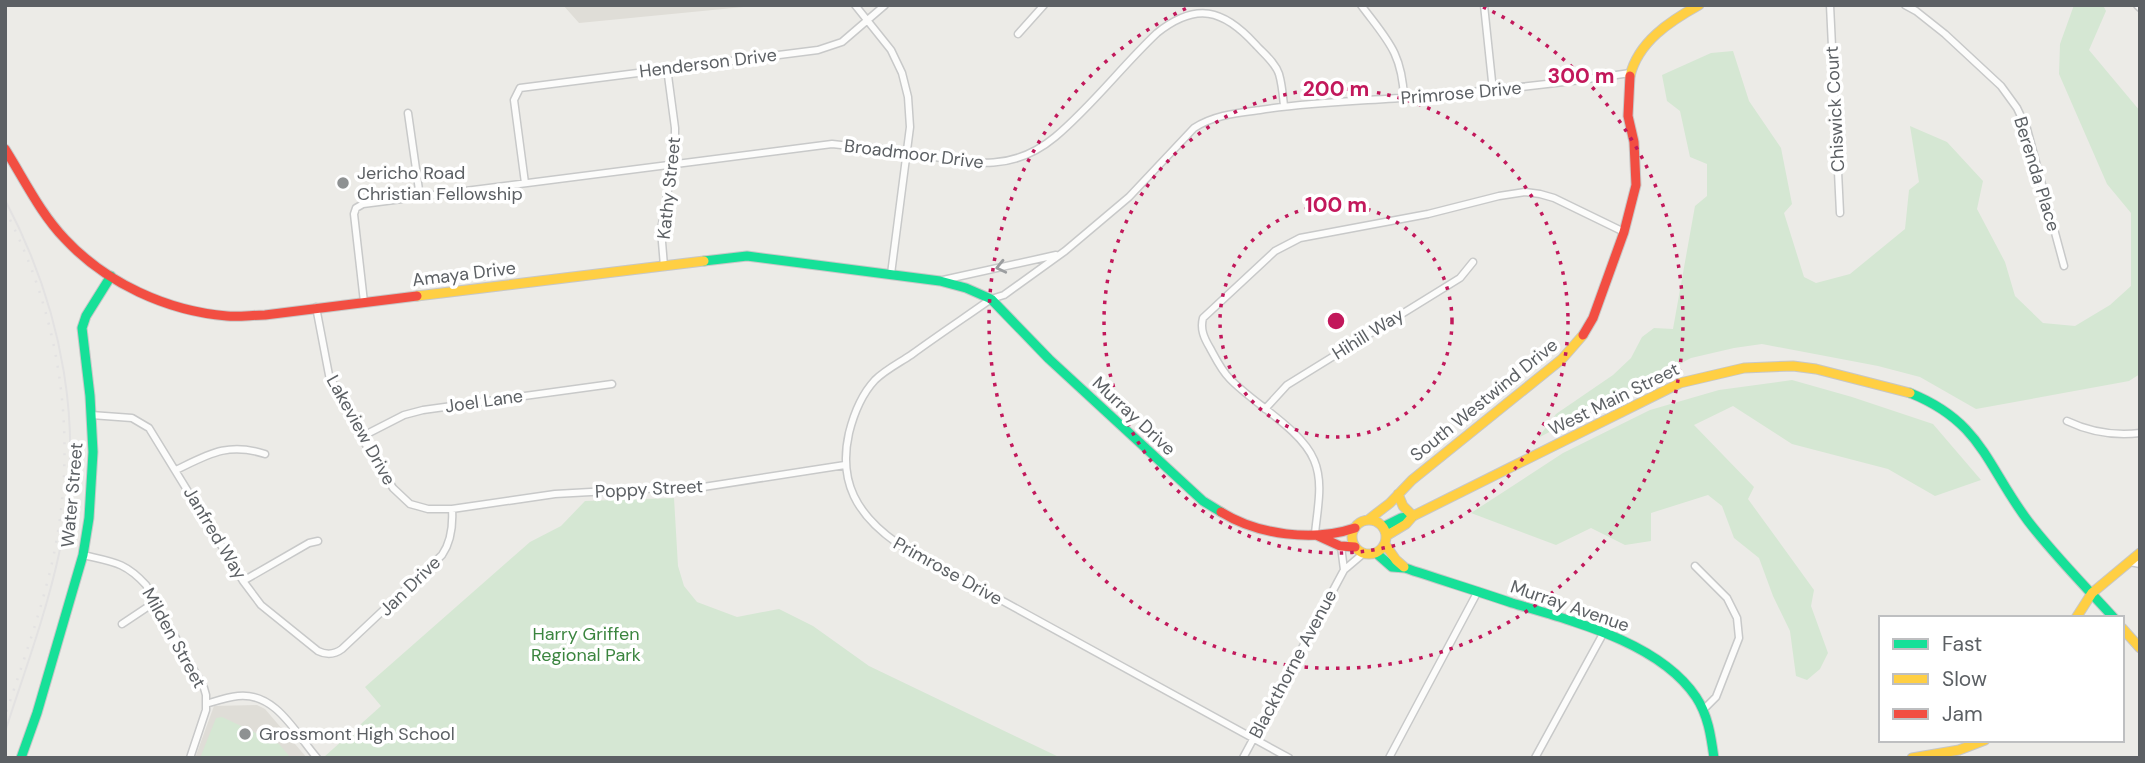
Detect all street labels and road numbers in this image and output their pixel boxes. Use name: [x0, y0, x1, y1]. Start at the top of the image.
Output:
street label: Henderson Drive: [638, 43, 778, 83]
street label: Chiswick Court: [1820, 45, 1850, 173]
street label: Primrose Drive: [1400, 76, 1522, 110]
street label: Berenda Place: [2008, 114, 2066, 234]
street label: Broadmoor Drive: [843, 134, 985, 174]
street label: Kathy Street: [652, 136, 686, 240]
street label: Amaya Drive: [411, 256, 517, 292]
street label: Hihill Way: [1328, 303, 1408, 365]
street label: South Westwind Drive: [1405, 333, 1563, 467]
street label: West Main Street: [1545, 357, 1683, 441]
street label: Lakeview Drive: [321, 371, 401, 489]
street label: Murray Drive: [1087, 371, 1181, 461]
street label: Joel Lane: [443, 384, 525, 418]
street label: Water Street: [55, 441, 89, 549]
street label: Poppy Street: [594, 474, 704, 504]
street label: Janfred Way: [178, 482, 252, 584]
street label: Primrose Drive: [889, 531, 1007, 611]
street label: Jan Drive: [374, 551, 446, 621]
street label: Murray Avenue: [1507, 574, 1633, 638]
street label: Milden Street: [137, 584, 211, 692]
street label: Blackthorne Avenue: [1244, 585, 1342, 743]

